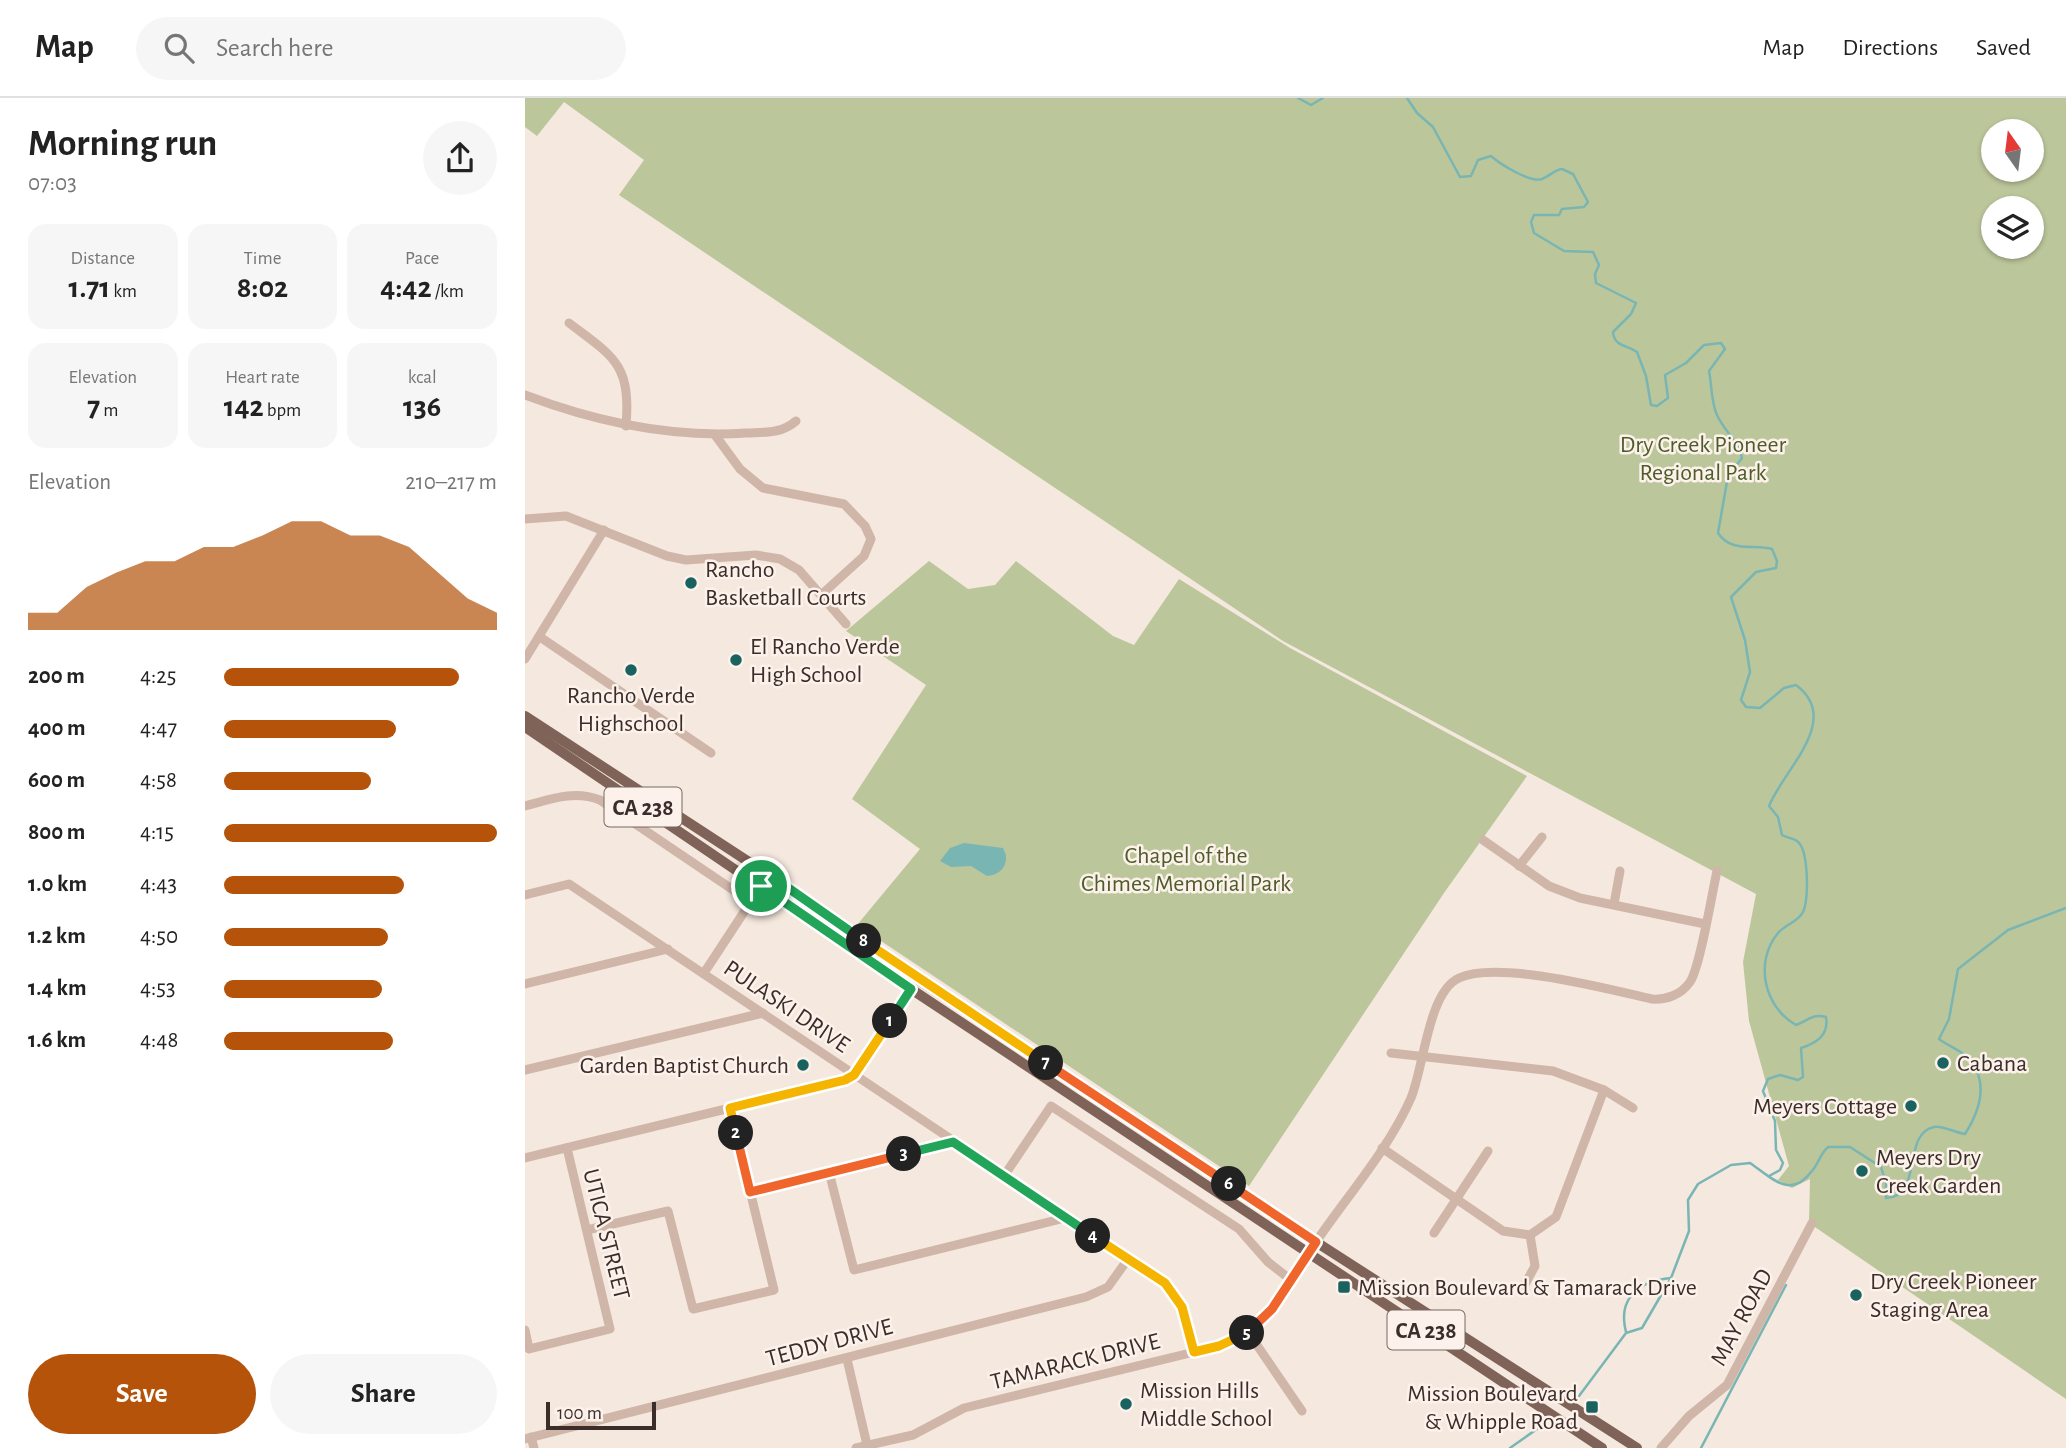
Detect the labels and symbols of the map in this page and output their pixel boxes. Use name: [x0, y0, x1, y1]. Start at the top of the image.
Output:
north arrow: [1981, 119, 2044, 182]
park label: Dry Creek Pioneer Regional Park: [1620, 433, 1787, 485]
place label: Rancho Basketball Courts: [705, 558, 866, 610]
marker: Rancho Basketball Courts: [683, 575, 699, 591]
place label: El Rancho Verde High School: [750, 635, 900, 687]
marker: El Rancho Verde High School: [728, 652, 744, 668]
marker: Rancho Verde Highschool: [623, 662, 639, 678]
place label: Rancho Verde Highschool: [567, 684, 695, 736]
road number: CA 238: [605, 788, 681, 827]
park label: Chapel of the Chimes Memorial Park: [1081, 844, 1291, 896]
pin: [731, 856, 791, 916]
pin: 8: [847, 924, 881, 958]
street label: PULASKI DRIVE: [719, 956, 854, 1058]
pin: 1: [873, 1004, 907, 1038]
pin: 7: [1029, 1046, 1063, 1080]
place label: Cabana: [1957, 1052, 2027, 1076]
place label: Garden Baptist Church: [580, 1054, 789, 1078]
marker: Cabana: [1935, 1055, 1951, 1071]
marker: Garden Baptist Church: [795, 1057, 811, 1073]
place label: Meyers Cottage: [1753, 1095, 1897, 1119]
marker: Meyers Cottage: [1903, 1098, 1919, 1114]
pin: 2: [719, 1116, 753, 1150]
pin: 3: [887, 1136, 921, 1172]
place label: Meyers Dry Creek Garden: [1876, 1146, 2001, 1198]
marker: Meyers Dry Creek Garden: [1854, 1163, 1870, 1179]
street label: UTICA STREET: [578, 1166, 634, 1302]
pin: 6: [1211, 1166, 1247, 1202]
pin: 4: [1075, 1218, 1111, 1254]
street label: MAY ROAD: [1706, 1265, 1777, 1370]
place label: Dry Creek Pioneer Staging Area: [1870, 1270, 2037, 1322]
place label: Mission Boulevard & Tamarack Drive: [1358, 1276, 1697, 1300]
marker: Mission Boulevard & Tamarack Drive: [1336, 1279, 1352, 1295]
marker: Dry Creek Pioneer Staging Area: [1848, 1287, 1864, 1303]
road number: CA 238: [1387, 1310, 1465, 1350]
street label: TEDDY DRIVE: [763, 1314, 896, 1371]
pin: 5: [1229, 1316, 1265, 1350]
street label: TAMARACK DRIVE: [988, 1329, 1163, 1395]
place label: Mission Hills Middle School: [1140, 1379, 1273, 1431]
place label: Mission Boulevard & Whipple Road: [1407, 1382, 1578, 1434]
marker: Mission Hills Middle School: [1118, 1396, 1134, 1412]
scale bar: [546, 1399, 656, 1431]
marker: Mission Boulevard & Whipple Road: [1584, 1399, 1600, 1415]

